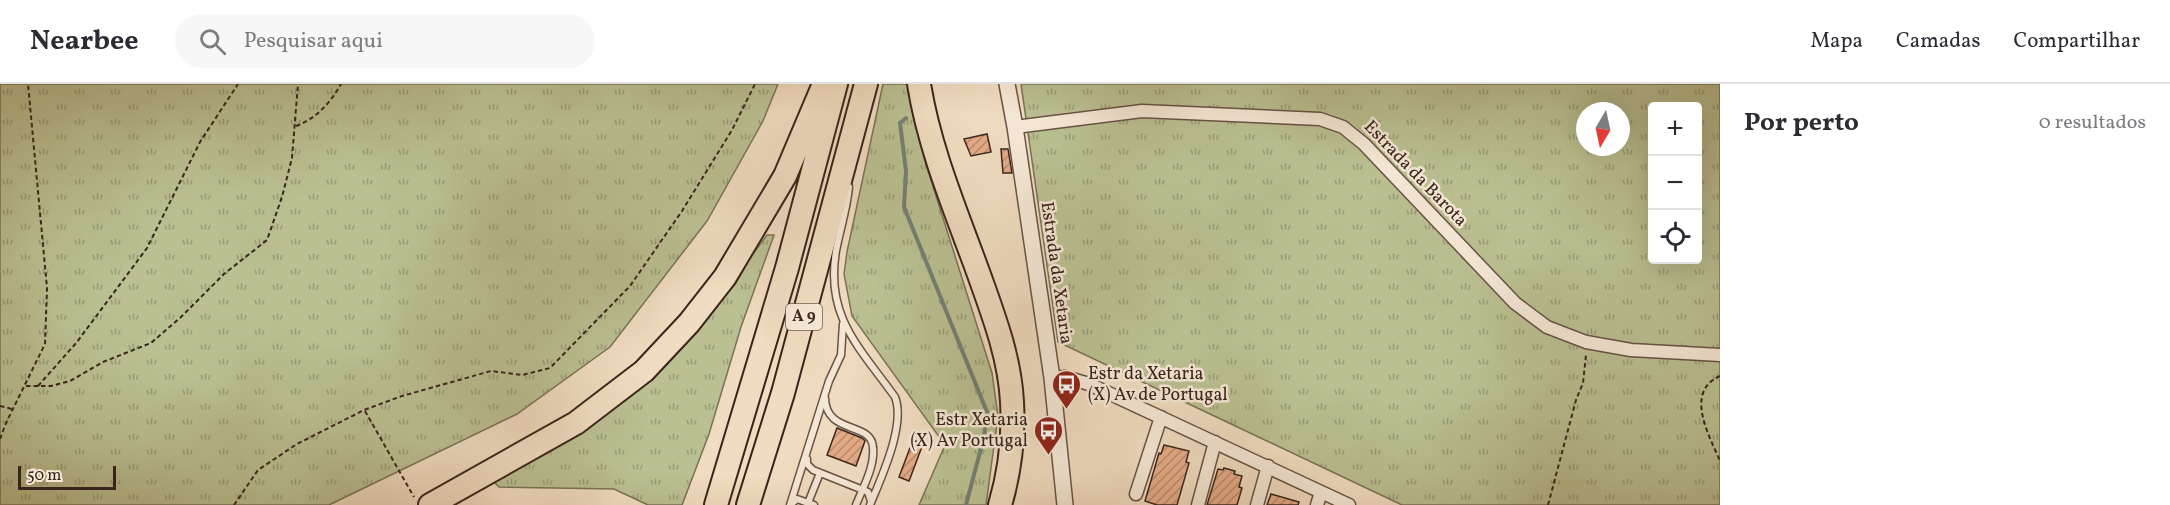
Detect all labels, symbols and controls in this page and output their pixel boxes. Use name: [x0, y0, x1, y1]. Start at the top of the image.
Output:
search box: [175, 14, 595, 68]
text: Nearbee: [30, 22, 139, 61]
icon: search: [196, 25, 229, 58]
text: Pesquisar aqui: [244, 26, 383, 57]
text: Mapa: [1810, 27, 1863, 56]
text: Camadas: [1896, 27, 1980, 56]
text: Compartilhar: [2013, 27, 2140, 56]
north arrow: [1576, 102, 1630, 156]
map controls: [1648, 102, 1702, 264]
button: +: [1648, 102, 1702, 156]
text: Por perto: [1744, 105, 1859, 141]
text: 0 resultados: [2039, 109, 2146, 137]
street label: Estrada da Barota: [1358, 115, 1472, 233]
button: −: [1648, 156, 1702, 210]
street label: Estrada da Xetaria: [1034, 200, 1078, 346]
button: locate: [1648, 210, 1702, 264]
road number: A 9: [786, 304, 822, 330]
place label: Estr da Xetaria (X) Av de Portugal: [1088, 362, 1228, 408]
bus stop icon: Estr da Xetaria (X) Av de Portugal: [1051, 368, 1083, 410]
place label: Estr Xetaria (X) Av Portugal: [911, 408, 1028, 454]
bus stop icon: Estr Xetaria (X) Av Portugal: [1033, 414, 1065, 456]
scale bar: [18, 463, 116, 490]
text: 50 m: [27, 465, 61, 487]

